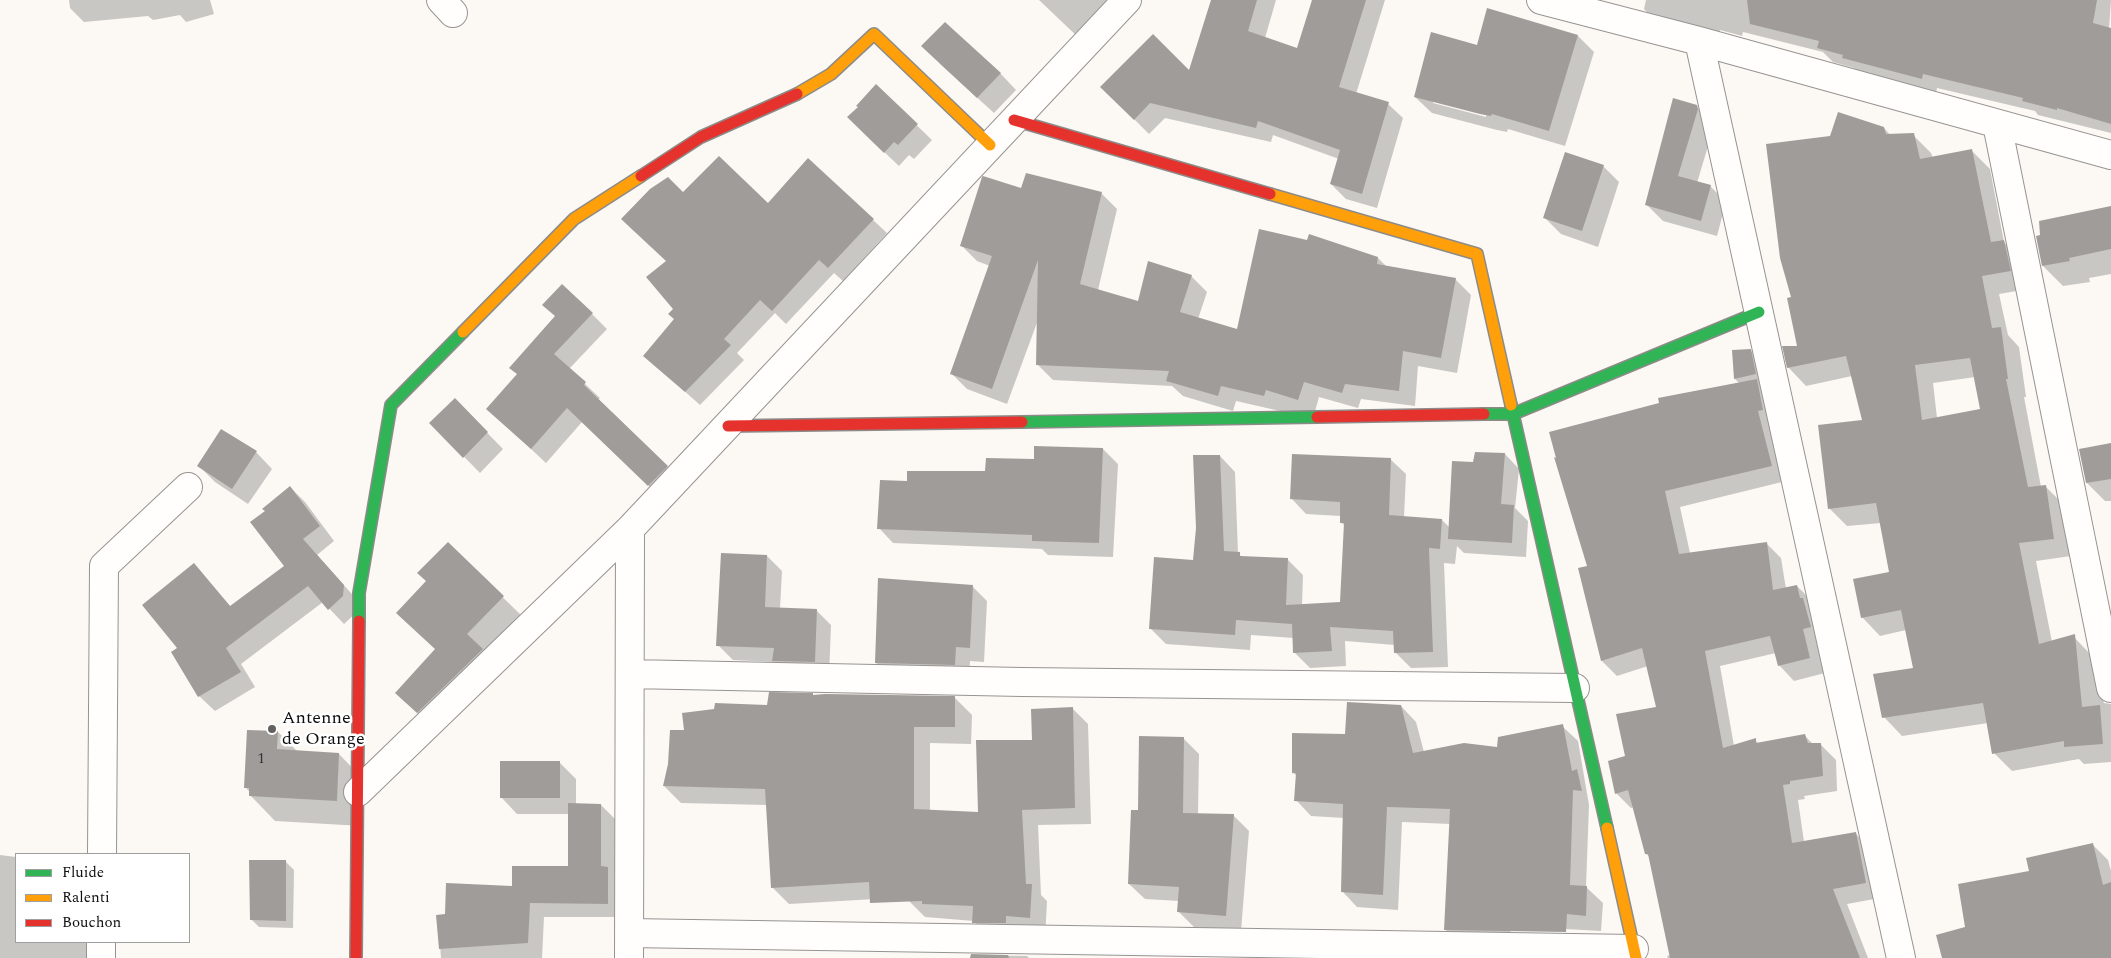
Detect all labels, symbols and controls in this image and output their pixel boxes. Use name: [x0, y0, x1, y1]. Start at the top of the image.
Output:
place label: Antenne de Orange: [282, 708, 365, 751]
marker: Antenne de Orange: [266, 723, 278, 735]
house number: 1: [257, 751, 265, 769]
legend: [15, 853, 190, 943]
text: Fluide: [62, 861, 104, 884]
text: Ralenti: [62, 886, 110, 909]
text: Bouchon: [62, 911, 121, 934]

